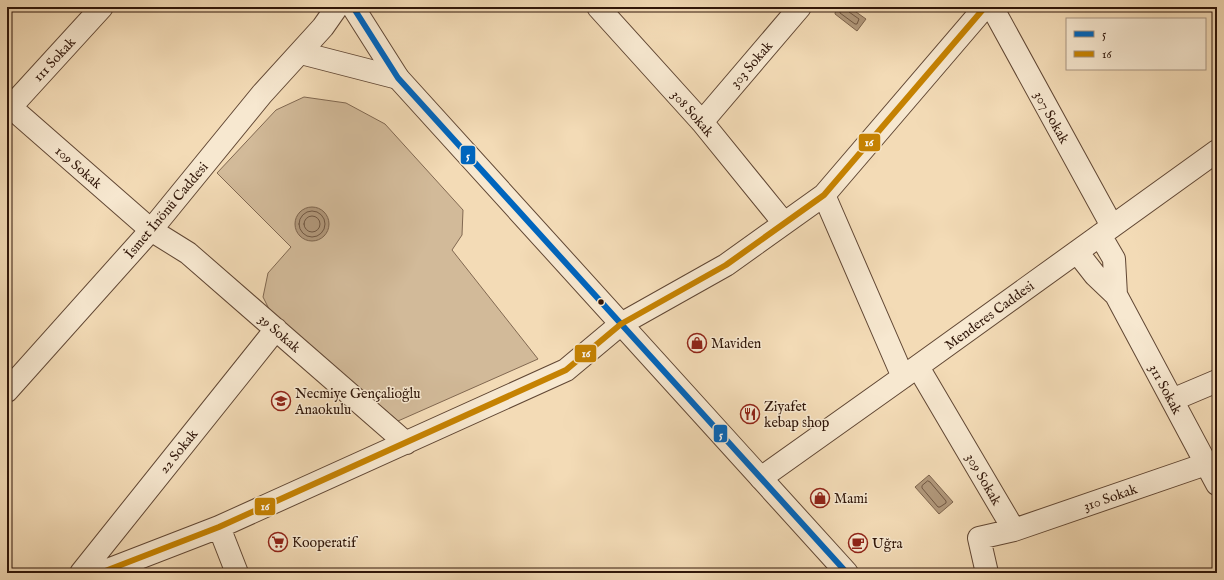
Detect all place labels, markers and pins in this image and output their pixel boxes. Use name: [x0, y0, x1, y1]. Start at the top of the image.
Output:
unlabelled marker: [596, 297, 606, 307]
shop icon: Maviden: [686, 332, 708, 354]
place label: Maviden: [711, 335, 762, 353]
place label: Necmiye Gençalioğlu Anaokulu: [294, 385, 421, 419]
school or university icon: Necmiye Gençalioğlu Anaokulu: [270, 390, 292, 412]
place label: Ziyafet kebap shop: [764, 398, 830, 432]
restaurant icon: Ziyafet kebap shop: [739, 403, 761, 425]
shop icon: Mami: [809, 487, 831, 509]
place label: Mami: [834, 490, 868, 508]
supermarket icon: Kooperatif: [267, 531, 289, 553]
cafe icon: Uğra: [847, 532, 869, 554]
place label: Kooperatif: [292, 534, 359, 552]
place label: Uğra: [872, 535, 904, 553]

